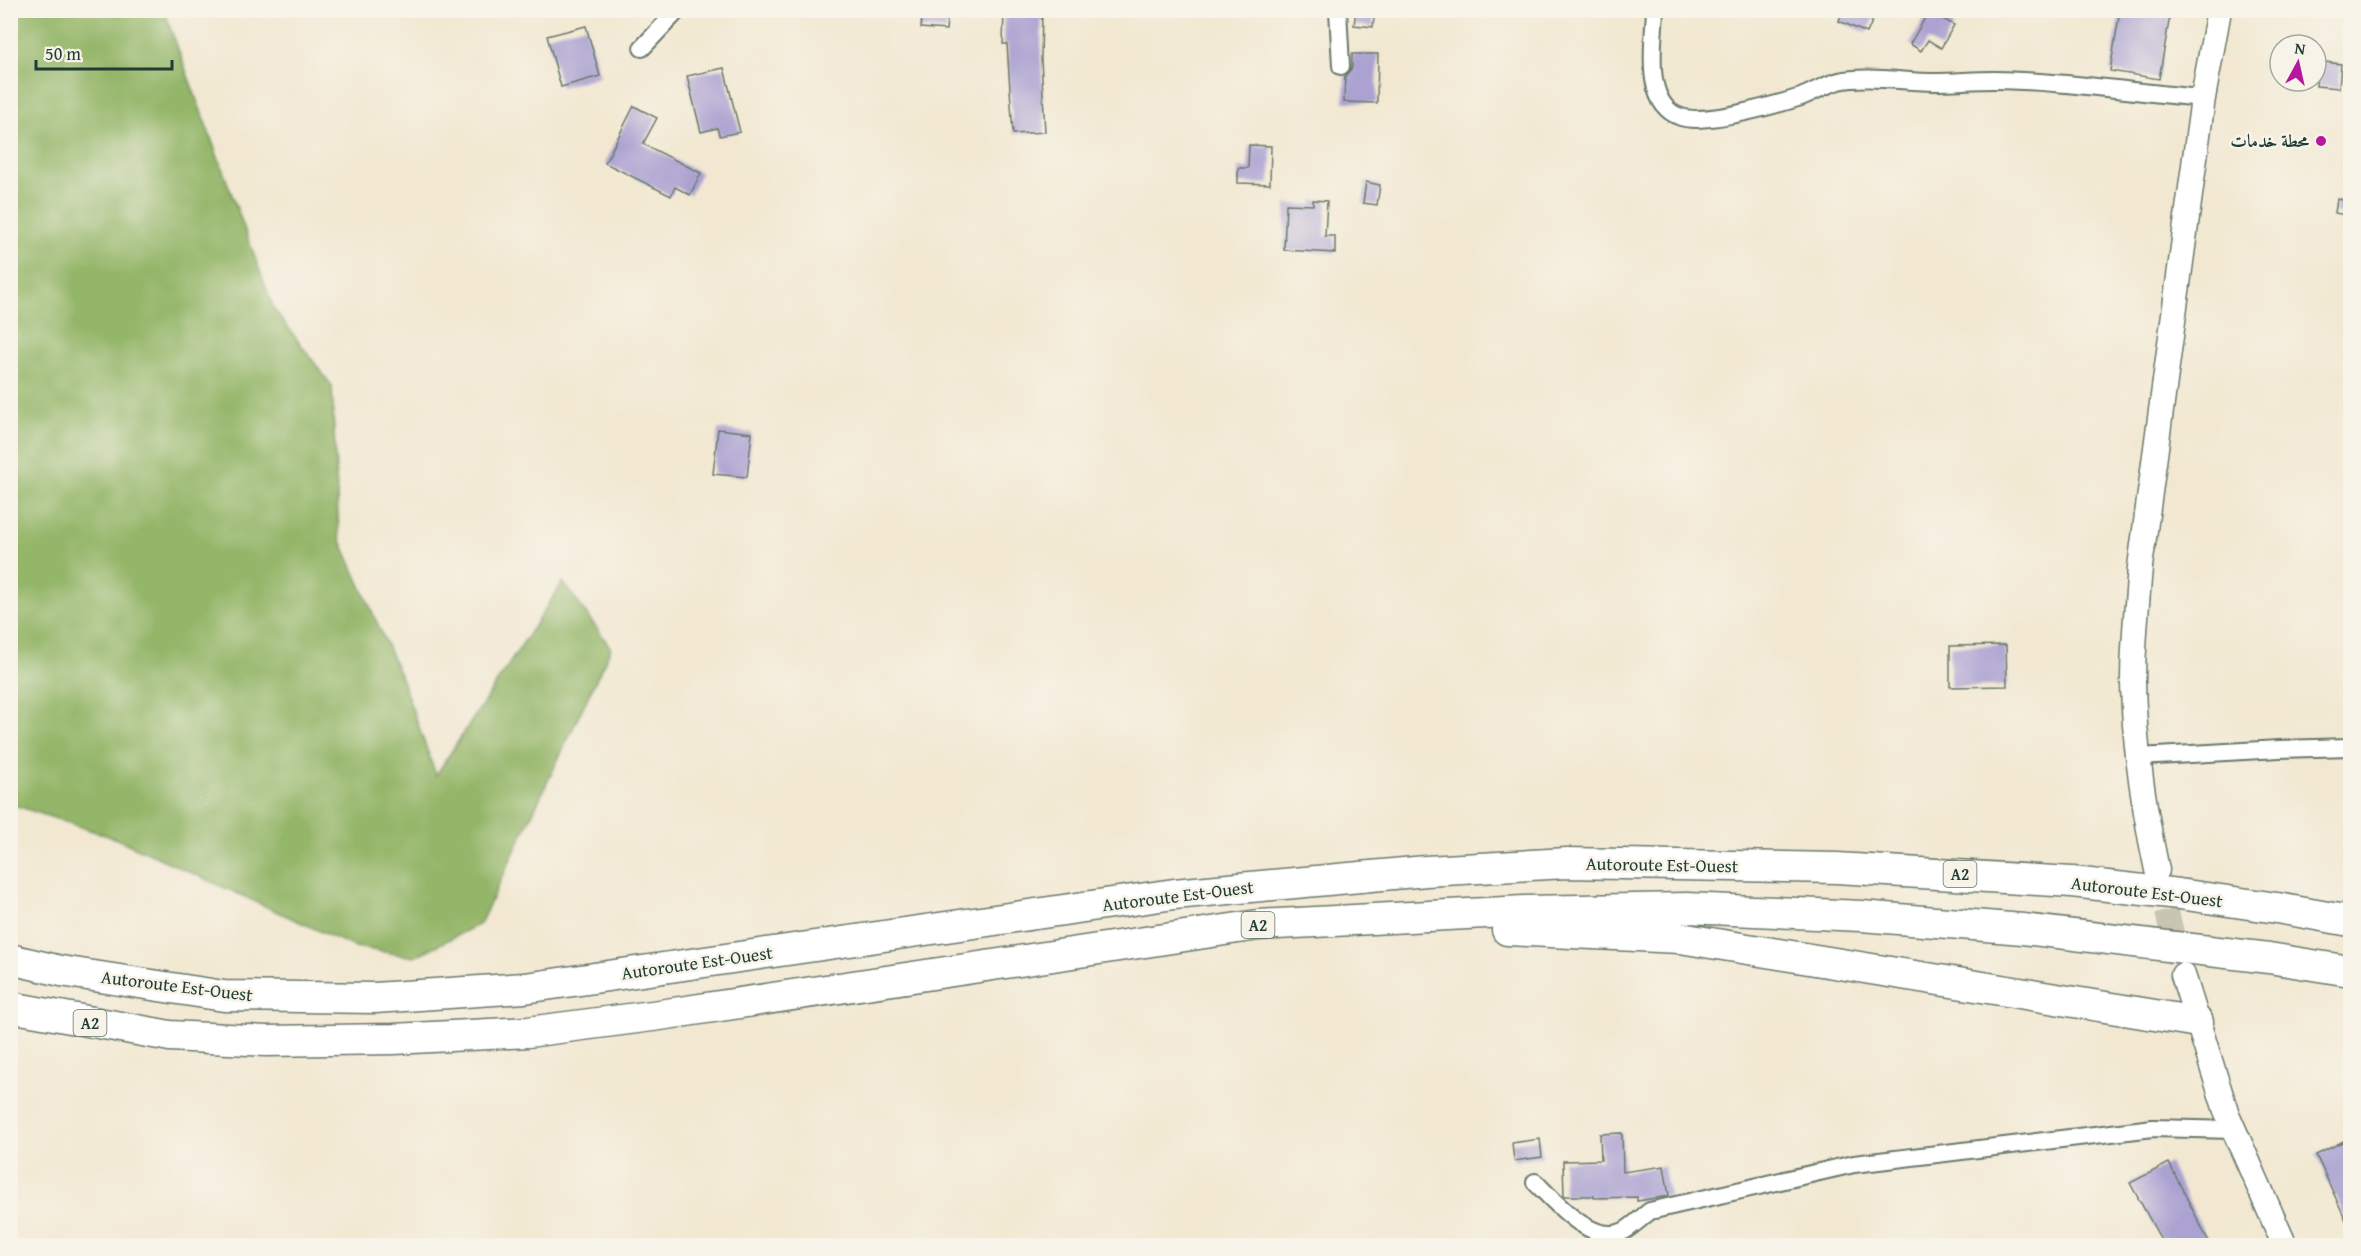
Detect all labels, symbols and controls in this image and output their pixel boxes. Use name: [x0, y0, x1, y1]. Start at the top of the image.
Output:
scale bar: [36, 33, 172, 71]
north arrow: [2268, 33, 2328, 93]
text: N: [2293, 36, 2307, 61]
text: 50 m: [45, 40, 81, 67]
place label: محطة خدمات: [2230, 127, 2310, 154]
marker: محطة خدمات: [2314, 134, 2328, 148]
street label: Autoroute Est-Ouest: [1586, 850, 1739, 879]
road number: A2: [1944, 861, 1976, 887]
street label: Autoroute Est-Ouest: [2070, 869, 2225, 914]
street label: Autoroute Est-Ouest: [1101, 873, 1256, 918]
road number: A2: [1242, 912, 1274, 938]
street label: Autoroute Est-Ouest: [620, 938, 775, 986]
street label: Autoroute Est-Ouest: [100, 963, 255, 1008]
road number: A2: [74, 1010, 106, 1036]

